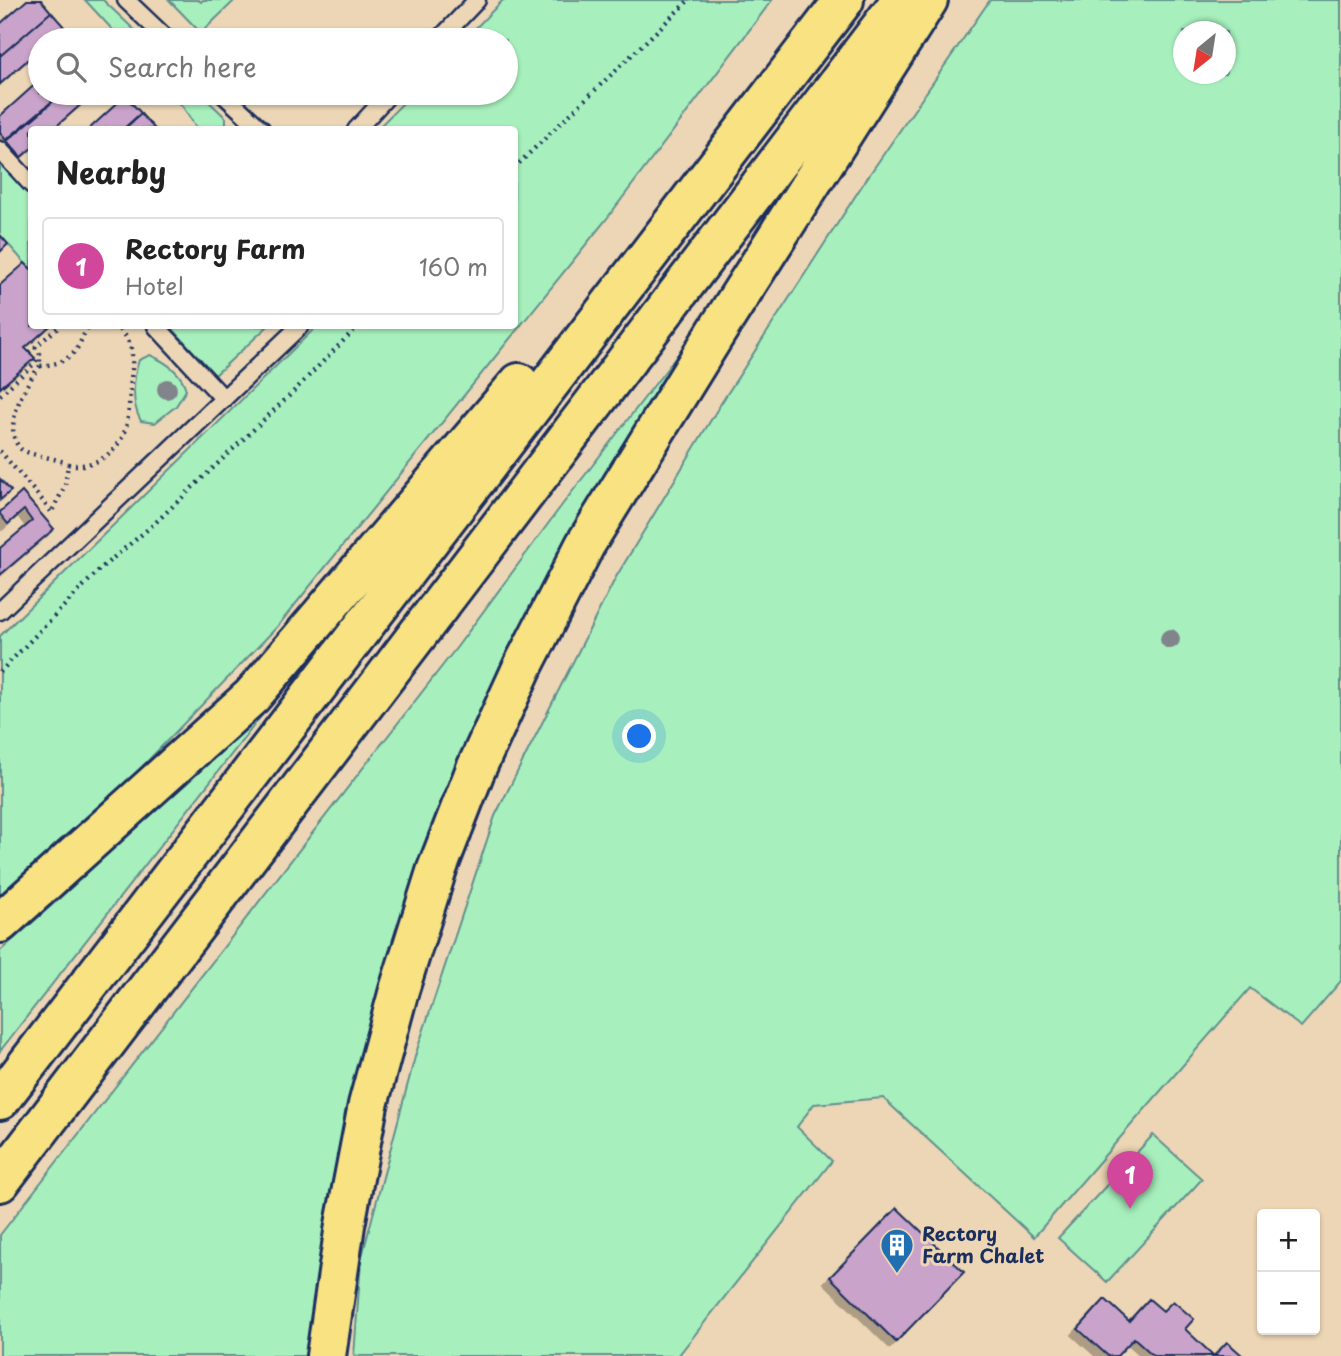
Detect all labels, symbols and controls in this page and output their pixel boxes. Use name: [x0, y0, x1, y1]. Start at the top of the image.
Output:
north arrow: [1173, 21, 1236, 84]
search box: [28, 28, 518, 105]
text: Search here: [108, 47, 257, 86]
icon: search: [52, 48, 90, 86]
text: Nearby: [56, 149, 166, 194]
text: Rectory Farm: [125, 229, 306, 268]
text: 1: [76, 249, 87, 284]
text: 160 m: [419, 249, 488, 284]
text: Hotel: [125, 268, 184, 303]
your location: [622, 719, 656, 753]
pin: 1: [1107, 1151, 1153, 1209]
map controls: [1257, 1209, 1320, 1335]
button: +: [1257, 1209, 1320, 1272]
place label: Rectory Farm Chalet: [922, 1219, 1044, 1269]
building icon: Rectory Farm Chalet: [878, 1226, 916, 1275]
button: −: [1257, 1272, 1320, 1335]

